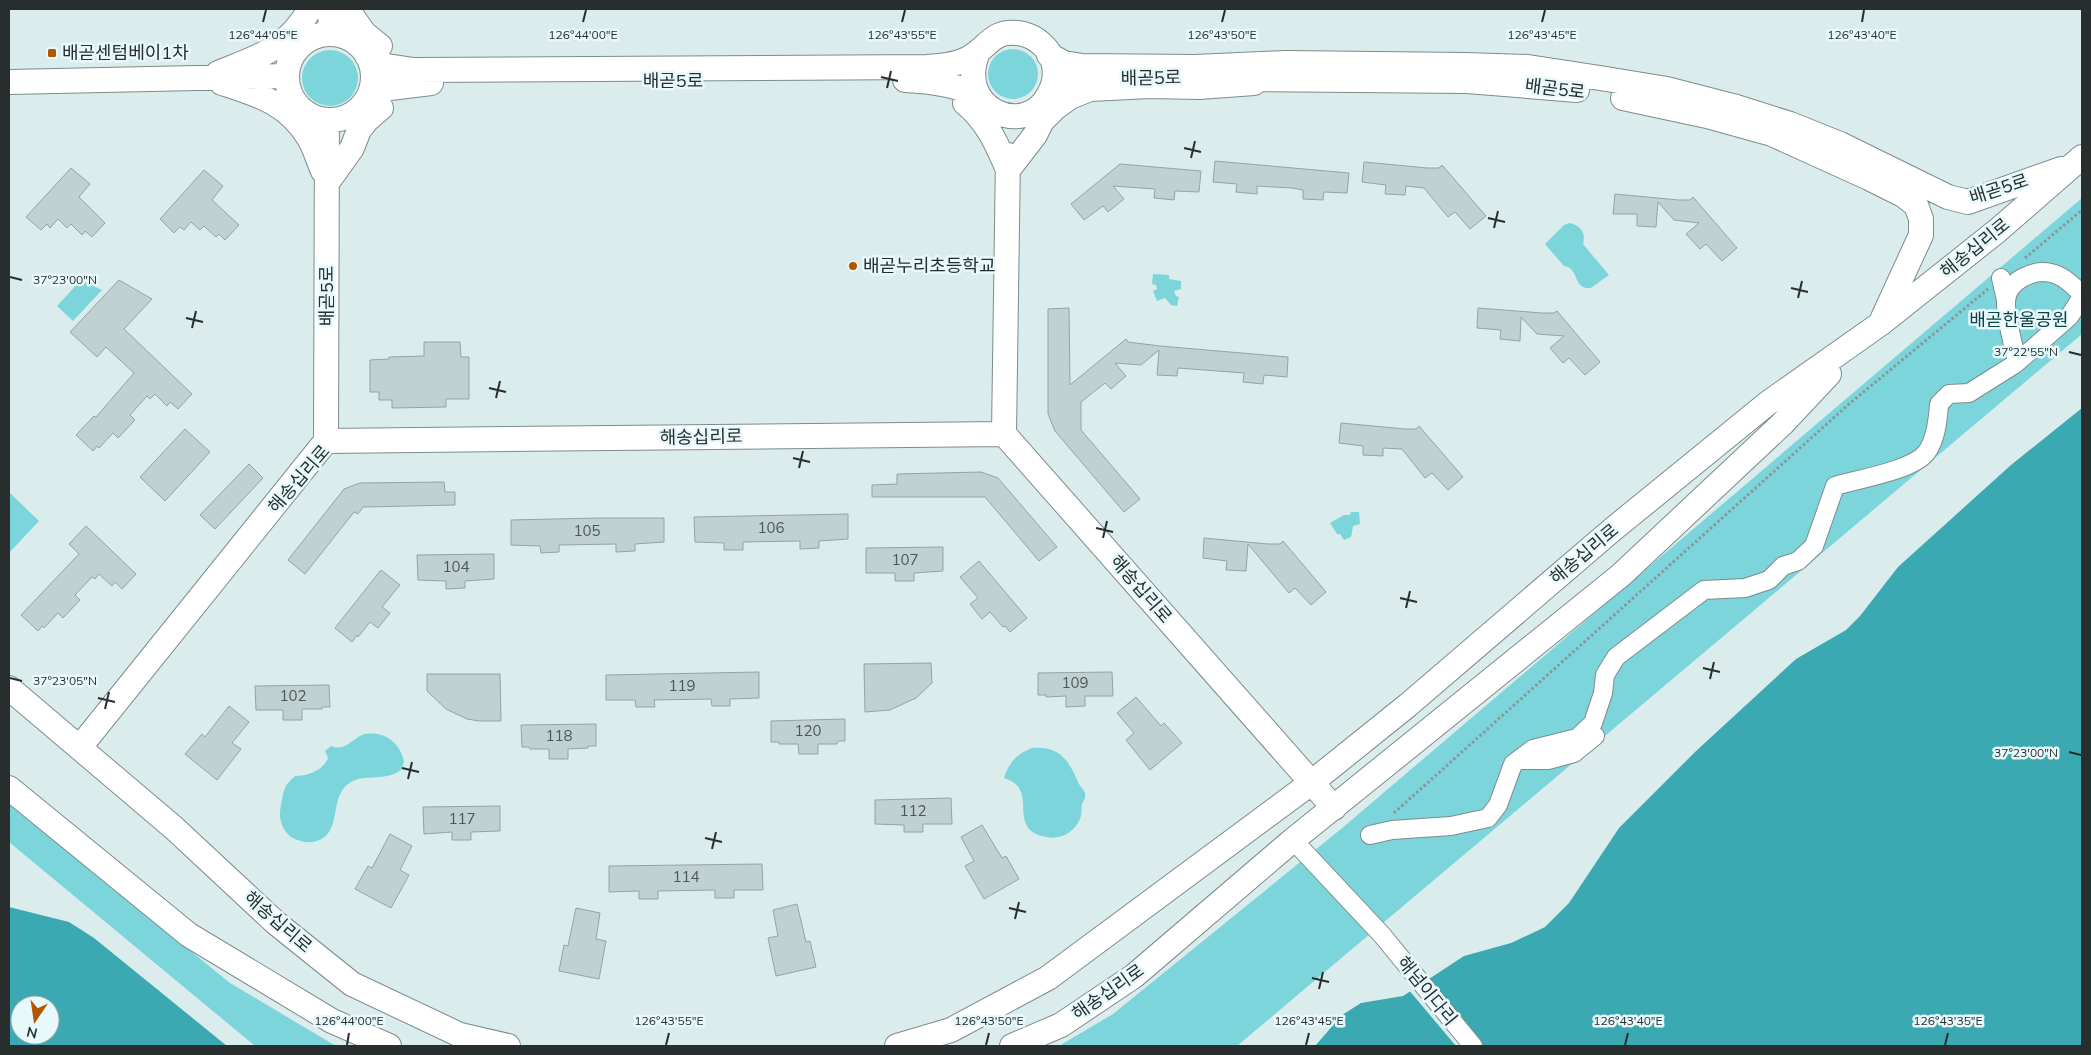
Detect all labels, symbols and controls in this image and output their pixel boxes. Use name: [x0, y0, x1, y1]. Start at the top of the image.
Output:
text: 126°44'05"E: [228, 27, 298, 42]
text: 126°44'00"E: [548, 27, 618, 42]
text: 126°43'55"E: [867, 27, 937, 42]
text: 126°43'50"E: [1187, 27, 1257, 42]
text: 126°43'45"E: [1507, 27, 1577, 42]
text: 126°43'40"E: [1827, 27, 1897, 42]
place label: 배곧센텀베이1차: [62, 41, 189, 64]
marker: 배곧센텀베이1차: [46, 47, 58, 59]
street label: 배곧5로: [1121, 65, 1181, 90]
street label: 배곧5로: [643, 69, 703, 92]
street label: 배곧5로: [1524, 73, 1586, 104]
street label: 배곧5로: [1967, 168, 2031, 209]
street label: 해송십리로: [1935, 213, 2014, 283]
place label: 배곧누리초등학교: [863, 254, 995, 277]
marker: 배곧누리초등학교: [847, 260, 859, 272]
street label: 배곧5로: [315, 266, 338, 326]
text: 37°23'00"N: [33, 272, 97, 287]
park label: 배곧한울공원: [1969, 308, 2069, 331]
text: 37°22'55"N: [1994, 344, 2058, 359]
street label: 해송십리로: [659, 424, 743, 449]
street label: 해송십리로: [263, 440, 334, 517]
house number: 106: [757, 518, 785, 537]
street label: 해송십리로: [1545, 518, 1623, 589]
house number: 105: [573, 521, 601, 540]
house number: 107: [891, 550, 919, 569]
street label: 해송십리로: [1106, 550, 1177, 627]
house number: 104: [442, 557, 470, 576]
text: 37°23'05"N: [33, 673, 97, 688]
house number: 109: [1061, 673, 1089, 692]
house number: 119: [668, 676, 696, 695]
house number: 102: [279, 686, 307, 705]
house number: 120: [794, 721, 822, 740]
house number: 118: [545, 726, 573, 745]
text: 37°23'00"N: [1994, 745, 2058, 760]
house number: 112: [899, 801, 927, 820]
house number: 117: [448, 809, 476, 828]
house number: 114: [672, 867, 700, 886]
street label: 해송십리로: [240, 886, 317, 957]
street label: 해넘이다리: [1392, 951, 1462, 1030]
street label: 해송십리로: [1067, 958, 1148, 1025]
north arrow: [10, 995, 60, 1045]
text: 126°44'00"E: [314, 1013, 384, 1028]
text: 126°43'55"E: [634, 1013, 704, 1028]
text: 126°43'50"E: [954, 1013, 1024, 1028]
text: 126°43'45"E: [1274, 1013, 1344, 1028]
text: 126°43'40"E: [1593, 1013, 1663, 1028]
text: 126°43'35"E: [1913, 1013, 1983, 1028]
text: N: [25, 1023, 39, 1043]

